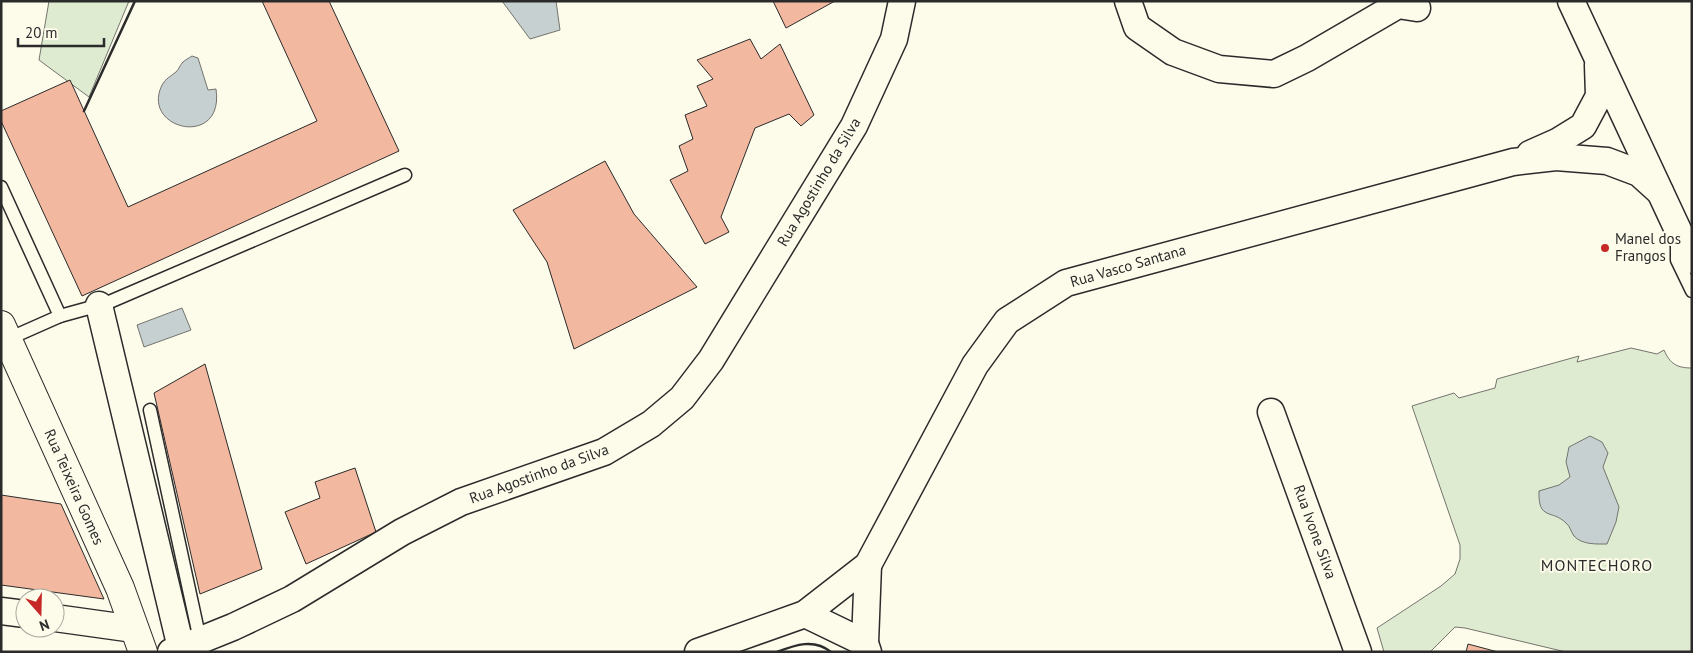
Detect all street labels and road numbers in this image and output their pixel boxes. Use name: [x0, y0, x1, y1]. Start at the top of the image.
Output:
street label: Rua Agostinho da Silva: [773, 114, 865, 250]
street label: Rua Vasco Santana: [1068, 240, 1188, 291]
street label: Rua Teixeira Gomes: [40, 426, 109, 548]
street label: Rua Agostinho da Silva: [467, 439, 611, 508]
street label: Rua Ivone Silva: [1290, 482, 1341, 581]

